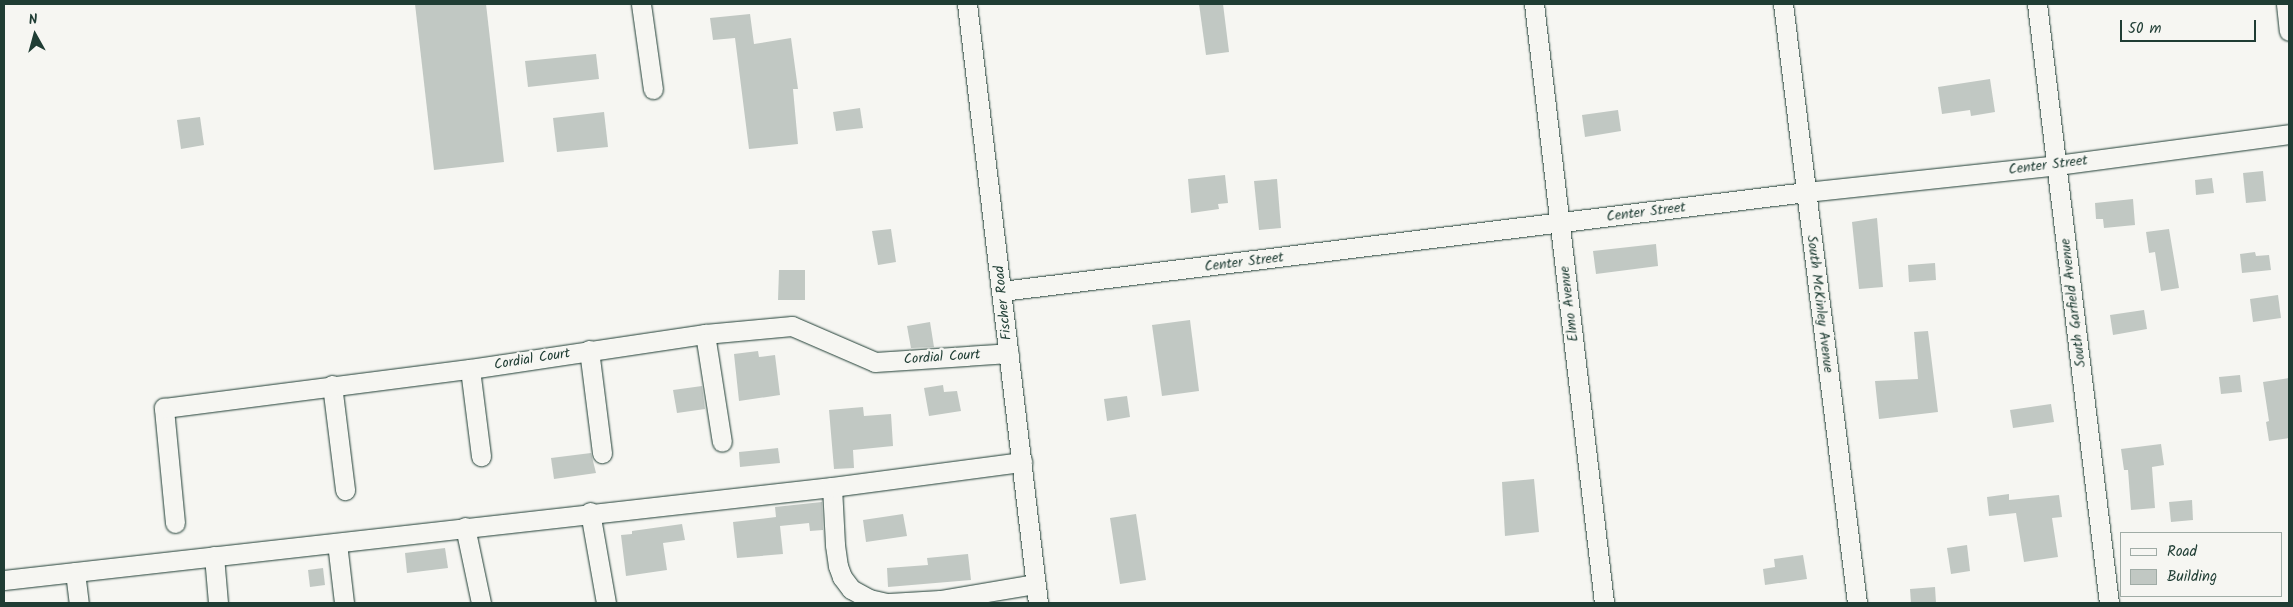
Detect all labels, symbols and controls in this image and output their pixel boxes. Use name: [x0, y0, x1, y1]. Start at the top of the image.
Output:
text: N: [27, 9, 39, 32]
north arrow: [10, 10, 60, 60]
scale bar: [2123, 10, 2259, 42]
text: 50 m: [2128, 17, 2162, 41]
street label: Center Street: [2007, 152, 2089, 178]
street label: Center Street: [1605, 199, 1687, 225]
street label: South McKinley Avenue: [1803, 234, 1837, 374]
street label: South Garfield Avenue: [2057, 238, 2089, 368]
street label: Center Street: [1203, 249, 1285, 275]
street label: Fischer Road: [991, 265, 1015, 341]
street label: Elmo Avenue: [1556, 265, 1582, 343]
street label: Cordial Court: [493, 345, 571, 373]
street label: Cordial Court: [903, 346, 981, 368]
legend: [2120, 532, 2283, 597]
text: Road: [2167, 540, 2197, 564]
text: Building: [2167, 565, 2217, 589]

